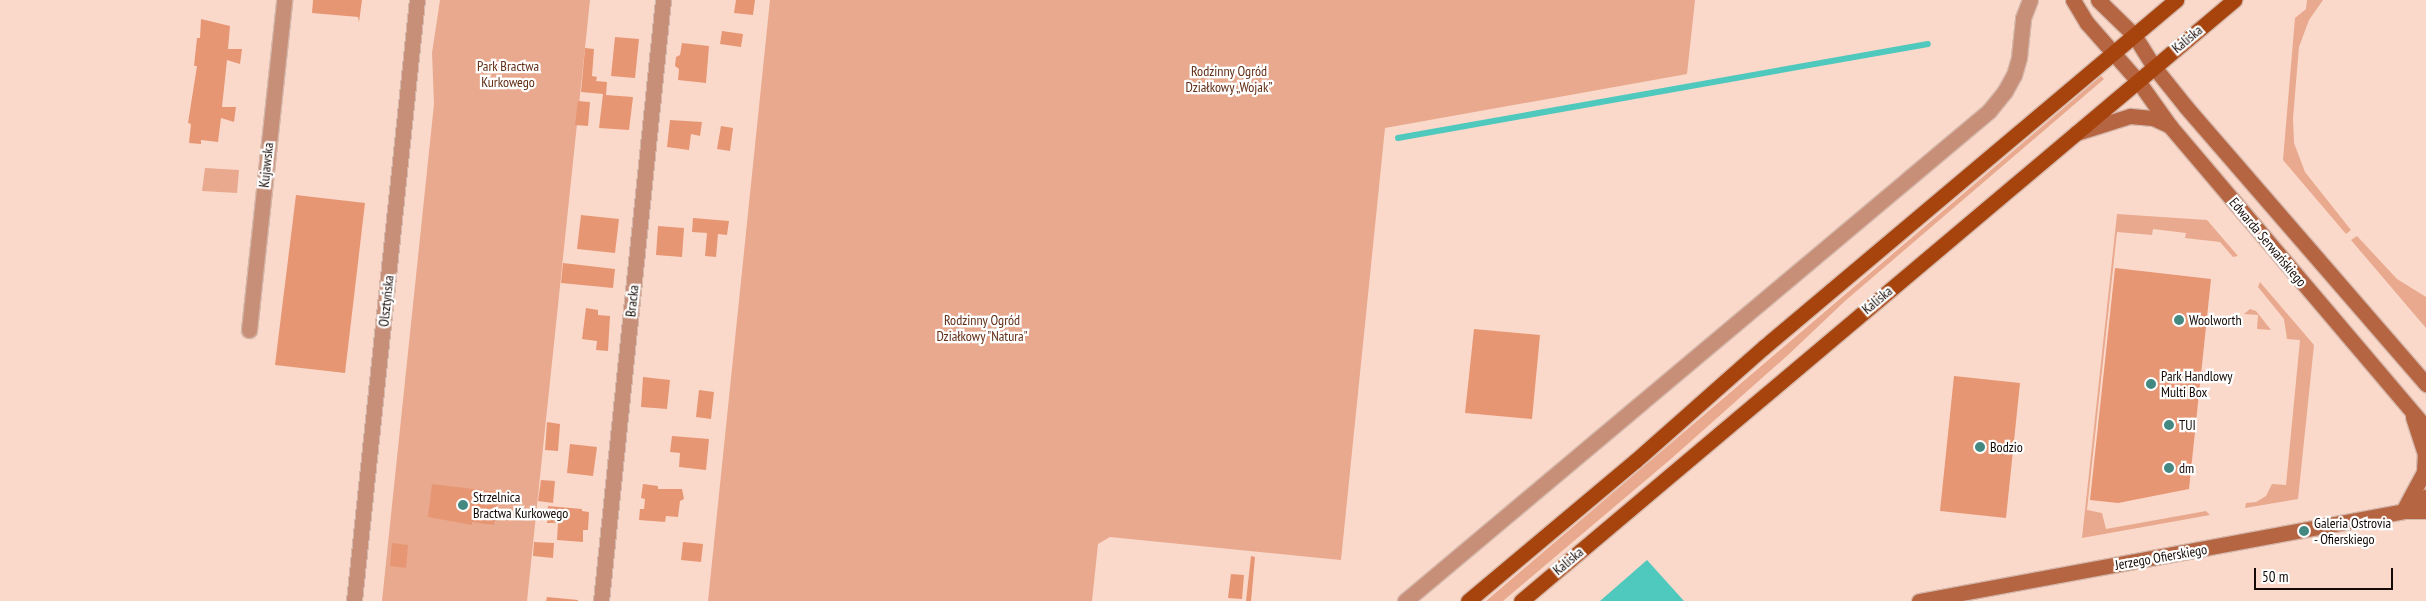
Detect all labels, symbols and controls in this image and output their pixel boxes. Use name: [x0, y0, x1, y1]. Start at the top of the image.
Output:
street label: Kaliska: [2168, 22, 2206, 56]
park label: Park Bractwa Kurkowego: [477, 58, 539, 90]
park label: Rodzinny Ogród Działkowy „Wojak”: [1185, 63, 1273, 95]
street label: Kujawska: [255, 142, 277, 188]
street label: Edwarda Serwańskiego: [2226, 194, 2310, 290]
street label: Olsztyńska: [375, 274, 397, 328]
street label: Kaliska: [1858, 283, 1896, 317]
street label: Bracka: [622, 284, 642, 318]
park label: Rodzinny Ogród Działkowy "Natura": [936, 312, 1028, 344]
place label: Woolworth: [2189, 312, 2242, 328]
marker: Woolworth: [2173, 314, 2185, 326]
place label: Park Handlowy Multi Box: [2161, 368, 2233, 401]
marker: Park Handlowy Multi Box: [2145, 378, 2157, 390]
place label: TUI: [2179, 417, 2196, 433]
marker: TUI: [2163, 419, 2175, 431]
place label: Bodzio: [1990, 439, 2023, 455]
marker: Bodzio: [1974, 441, 1986, 453]
place label: dm: [2179, 460, 2194, 476]
marker: dm: [2163, 462, 2175, 474]
place label: Strzelnica Bractwa Kurkowego: [473, 489, 568, 522]
marker: Strzelnica Bractwa Kurkowego: [457, 499, 469, 511]
place label: Galeria Ostrovia - Ofierskiego: [2314, 515, 2391, 548]
marker: Galeria Ostrovia - Ofierskiego: [2298, 525, 2310, 537]
street label: Jerzego Ofierskiego: [2114, 541, 2208, 573]
street label: Kaliska: [1549, 544, 1587, 578]
scale bar: [2256, 558, 2395, 590]
text: 50 m: [2262, 567, 2288, 586]

